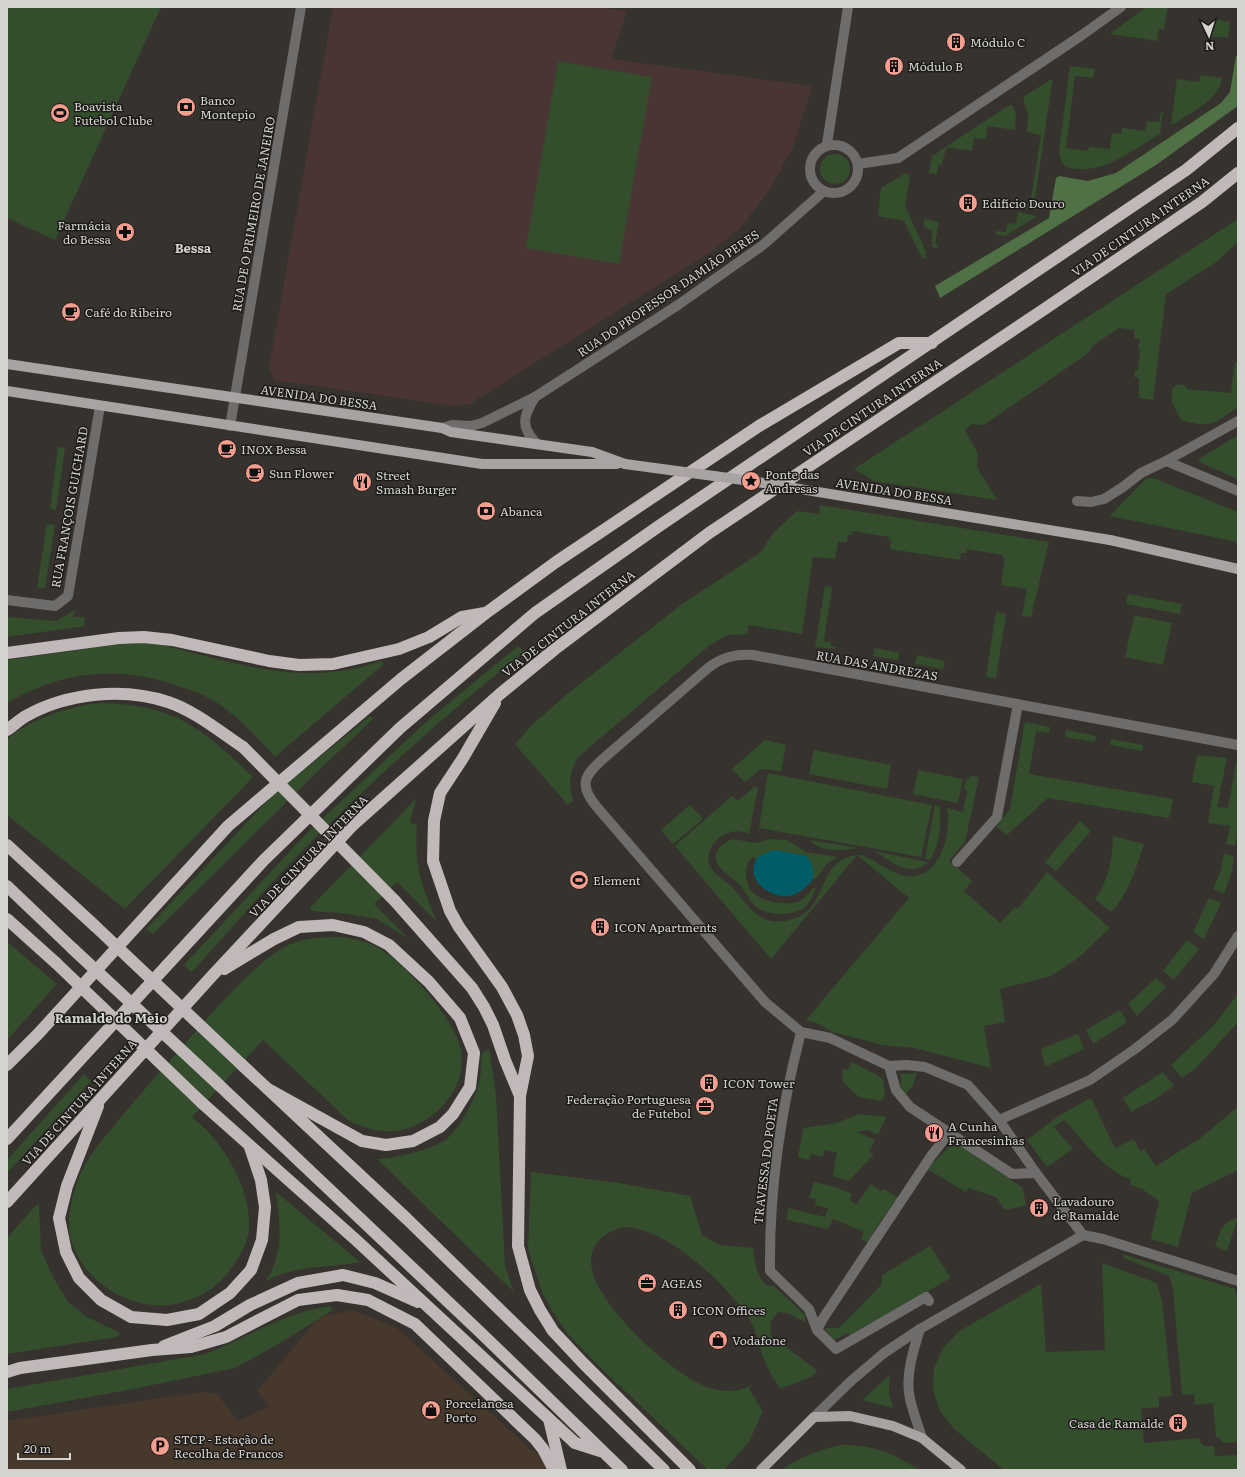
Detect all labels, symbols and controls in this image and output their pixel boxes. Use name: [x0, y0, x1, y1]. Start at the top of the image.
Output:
north arrow: [1189, 16, 1229, 56]
building icon: Módulo C: [945, 31, 967, 53]
place label: Módulo C: [970, 33, 1025, 51]
text: N: [1205, 39, 1215, 55]
building icon: Módulo B: [883, 55, 905, 77]
place label: Módulo B: [908, 57, 963, 75]
place label: Banco Montepio: [200, 91, 256, 123]
bank icon: Banco Montepio: [175, 96, 197, 118]
place label: Boavista Futebol Clube: [74, 97, 153, 129]
sports icon: Boavista Futebol Clube: [49, 102, 71, 124]
street label: RUA DE O PRIMEIRO DE JANEIRO: [227, 115, 279, 313]
street label: VIA DE CINTURA INTERNA: [1068, 171, 1213, 281]
building icon: Edifício Douro: [957, 192, 979, 214]
place label: Edifício Douro: [982, 194, 1065, 212]
place label: Farmácia do Bessa: [58, 216, 112, 248]
pharmacy icon: Farmácia do Bessa: [114, 221, 136, 243]
street label: RUA DO PROFESSOR DAMIÃO PERES: [574, 225, 762, 361]
district label: Bessa: [175, 238, 212, 257]
cafe icon: Café do Ribeiro: [60, 301, 82, 323]
place label: Café do Ribeiro: [85, 303, 172, 321]
street label: VIA DE CINTURA INTERNA: [799, 353, 945, 460]
street label: AVENIDA DO BESSA: [259, 380, 379, 414]
street label: RUA FRANÇOIS GUICHARD: [46, 425, 92, 589]
cafe icon: INOX Bessa: [216, 438, 238, 460]
place label: INOX Bessa: [241, 440, 307, 458]
cafe icon: Sun Flower: [244, 462, 266, 484]
place label: Sun Flower: [269, 464, 334, 482]
place label: Ponte das Andresas: [765, 465, 820, 497]
place label: Street Smash Burger: [376, 466, 457, 498]
place icon: Ponte das Andresas: [740, 470, 762, 492]
restaurant icon: Street Smash Burger: [351, 471, 373, 493]
street label: AVENIDA DO BESSA: [834, 473, 954, 509]
bank icon: Abanca: [475, 500, 497, 522]
place label: Abanca: [500, 502, 543, 520]
street label: VIA DE CINTURA INTERNA: [498, 565, 638, 681]
street label: RUA DAS ANDREZAS: [815, 645, 939, 685]
street label: VIA DE CINTURA INTERNA: [244, 790, 372, 921]
sports icon: Element: [568, 869, 590, 891]
place label: Element: [593, 871, 641, 889]
building icon: ICON Apartments: [589, 916, 611, 938]
place label: ICON Apartments: [614, 918, 717, 936]
district label: Ramalde do Meio: [55, 1008, 167, 1027]
street label: VIA DE CINTURA INTERNA: [17, 1035, 141, 1169]
building icon: ICON Tower: [698, 1072, 720, 1094]
place label: ICON Tower: [723, 1074, 795, 1092]
place label: Federação Portuguesa de Futebol: [566, 1090, 692, 1122]
office icon: Federação Portuguesa de Futebol: [694, 1095, 716, 1117]
street label: TRAVESSA DO POETA: [748, 1096, 782, 1225]
place label: A Cunha Francesinhas: [948, 1117, 1025, 1149]
restaurant icon: A Cunha Francesinhas: [923, 1122, 945, 1144]
place label: Lavadouro de Ramalde: [1053, 1192, 1119, 1224]
building icon: Lavadouro de Ramalde: [1028, 1197, 1050, 1219]
office icon: AGEAS: [636, 1272, 658, 1294]
place label: AGEAS: [661, 1274, 702, 1292]
building icon: ICON Offices: [667, 1299, 689, 1321]
place label: ICON Offices: [692, 1301, 766, 1319]
shop icon: Vodafone: [707, 1329, 729, 1351]
place label: Vodafone: [732, 1331, 786, 1349]
place label: Porcelanosa Porto: [445, 1394, 514, 1426]
shop icon: Porcelanosa Porto: [420, 1399, 442, 1421]
building icon: Casa de Ramalde: [1167, 1412, 1189, 1434]
place label: Casa de Ramalde: [1069, 1414, 1164, 1432]
place label: STCP - Estação de Recolha de Francos: [174, 1430, 284, 1462]
scale bar: [18, 1435, 70, 1461]
parking icon: STCP - Estação de Recolha de Francos: [149, 1435, 171, 1457]
text: 20 m: [24, 1439, 51, 1457]

